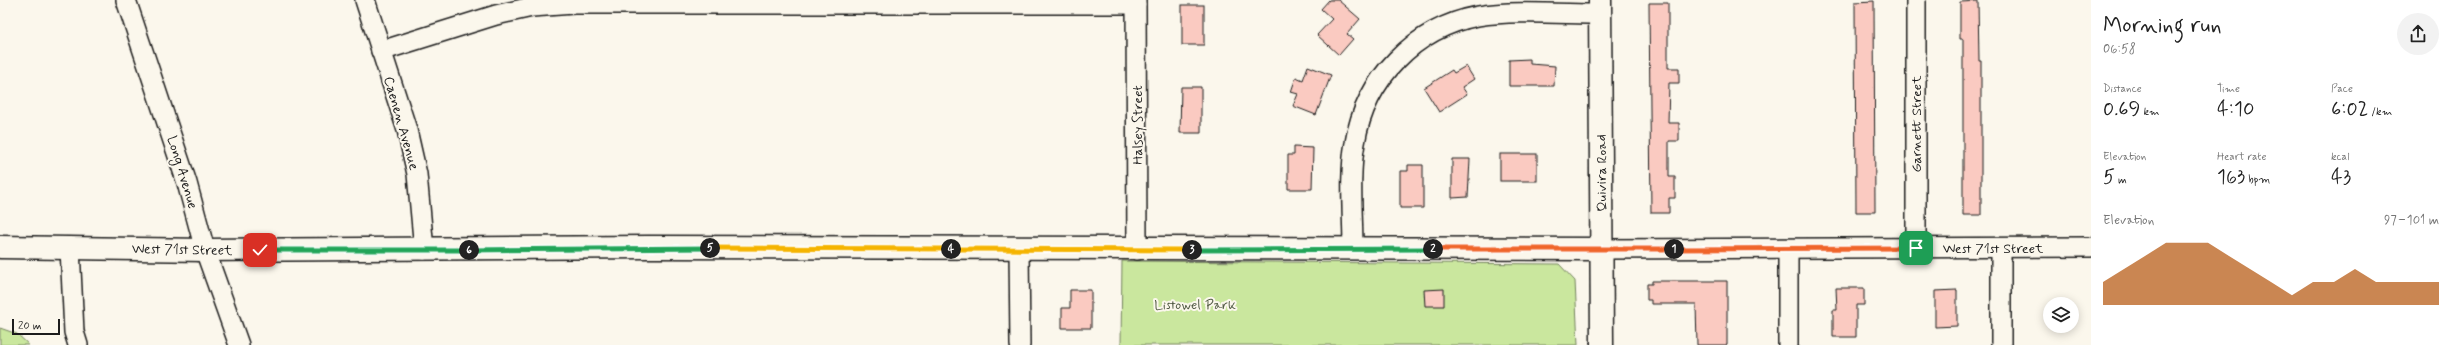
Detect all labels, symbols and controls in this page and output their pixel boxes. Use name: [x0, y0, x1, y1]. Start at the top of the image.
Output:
text: Morning run: [2103, 12, 2222, 40]
button: share: [2397, 13, 2439, 55]
text: 06:58: [2103, 41, 2136, 58]
street label: Caenen Avenue: [379, 74, 423, 172]
street label: Garnett Street: [1908, 75, 1926, 172]
text: Distance: [2103, 82, 2142, 96]
text: Time: [2217, 82, 2240, 96]
text: Pace: [2331, 82, 2353, 96]
street label: Halsey Street: [1129, 85, 1147, 165]
text: 0.69: [2103, 96, 2141, 123]
text: 4:10: [2217, 96, 2254, 123]
text: 6:02: [2331, 96, 2368, 123]
text: km: [2141, 105, 2160, 119]
text: /km: [2368, 105, 2392, 119]
street label: Long Avenue: [161, 134, 202, 211]
street label: Quivira Road: [1593, 134, 1611, 212]
text: Elevation: [2103, 150, 2146, 164]
text: Heart rate: [2217, 150, 2266, 164]
text: kcal: [2331, 150, 2349, 164]
text: 5: [2103, 164, 2115, 191]
text: 163: [2217, 164, 2245, 191]
text: 43: [2331, 164, 2351, 191]
text: m: [2115, 173, 2127, 187]
text: bpm: [2245, 173, 2270, 187]
text: Elevation: [2103, 212, 2154, 229]
text: 97–101 m: [2384, 212, 2439, 229]
pin: [1899, 231, 1933, 265]
pin: [243, 233, 277, 267]
icon: arrive: [1905, 237, 1927, 259]
pin: 5: [700, 238, 720, 258]
icon: check: [249, 239, 271, 261]
pin: 4: [941, 239, 961, 259]
pin: 2: [1423, 239, 1443, 259]
pin: 1: [1664, 239, 1684, 259]
street label: West 71st Street: [132, 240, 233, 260]
pin: 6: [459, 240, 479, 260]
pin: 3: [1182, 240, 1202, 260]
street label: West 71st Street: [1943, 240, 2044, 258]
text: 5: [707, 241, 713, 255]
text: 4: [948, 242, 954, 256]
text: 2: [1430, 242, 1436, 256]
text: 1: [1672, 242, 1676, 256]
text: 6: [466, 243, 472, 257]
text: 3: [1190, 243, 1194, 257]
park label: Listowel Park: [1154, 296, 1236, 314]
map controls: [2043, 297, 2079, 333]
button: layers: [2043, 297, 2079, 333]
scale bar: [12, 317, 60, 336]
text: 20 m: [18, 319, 41, 333]

